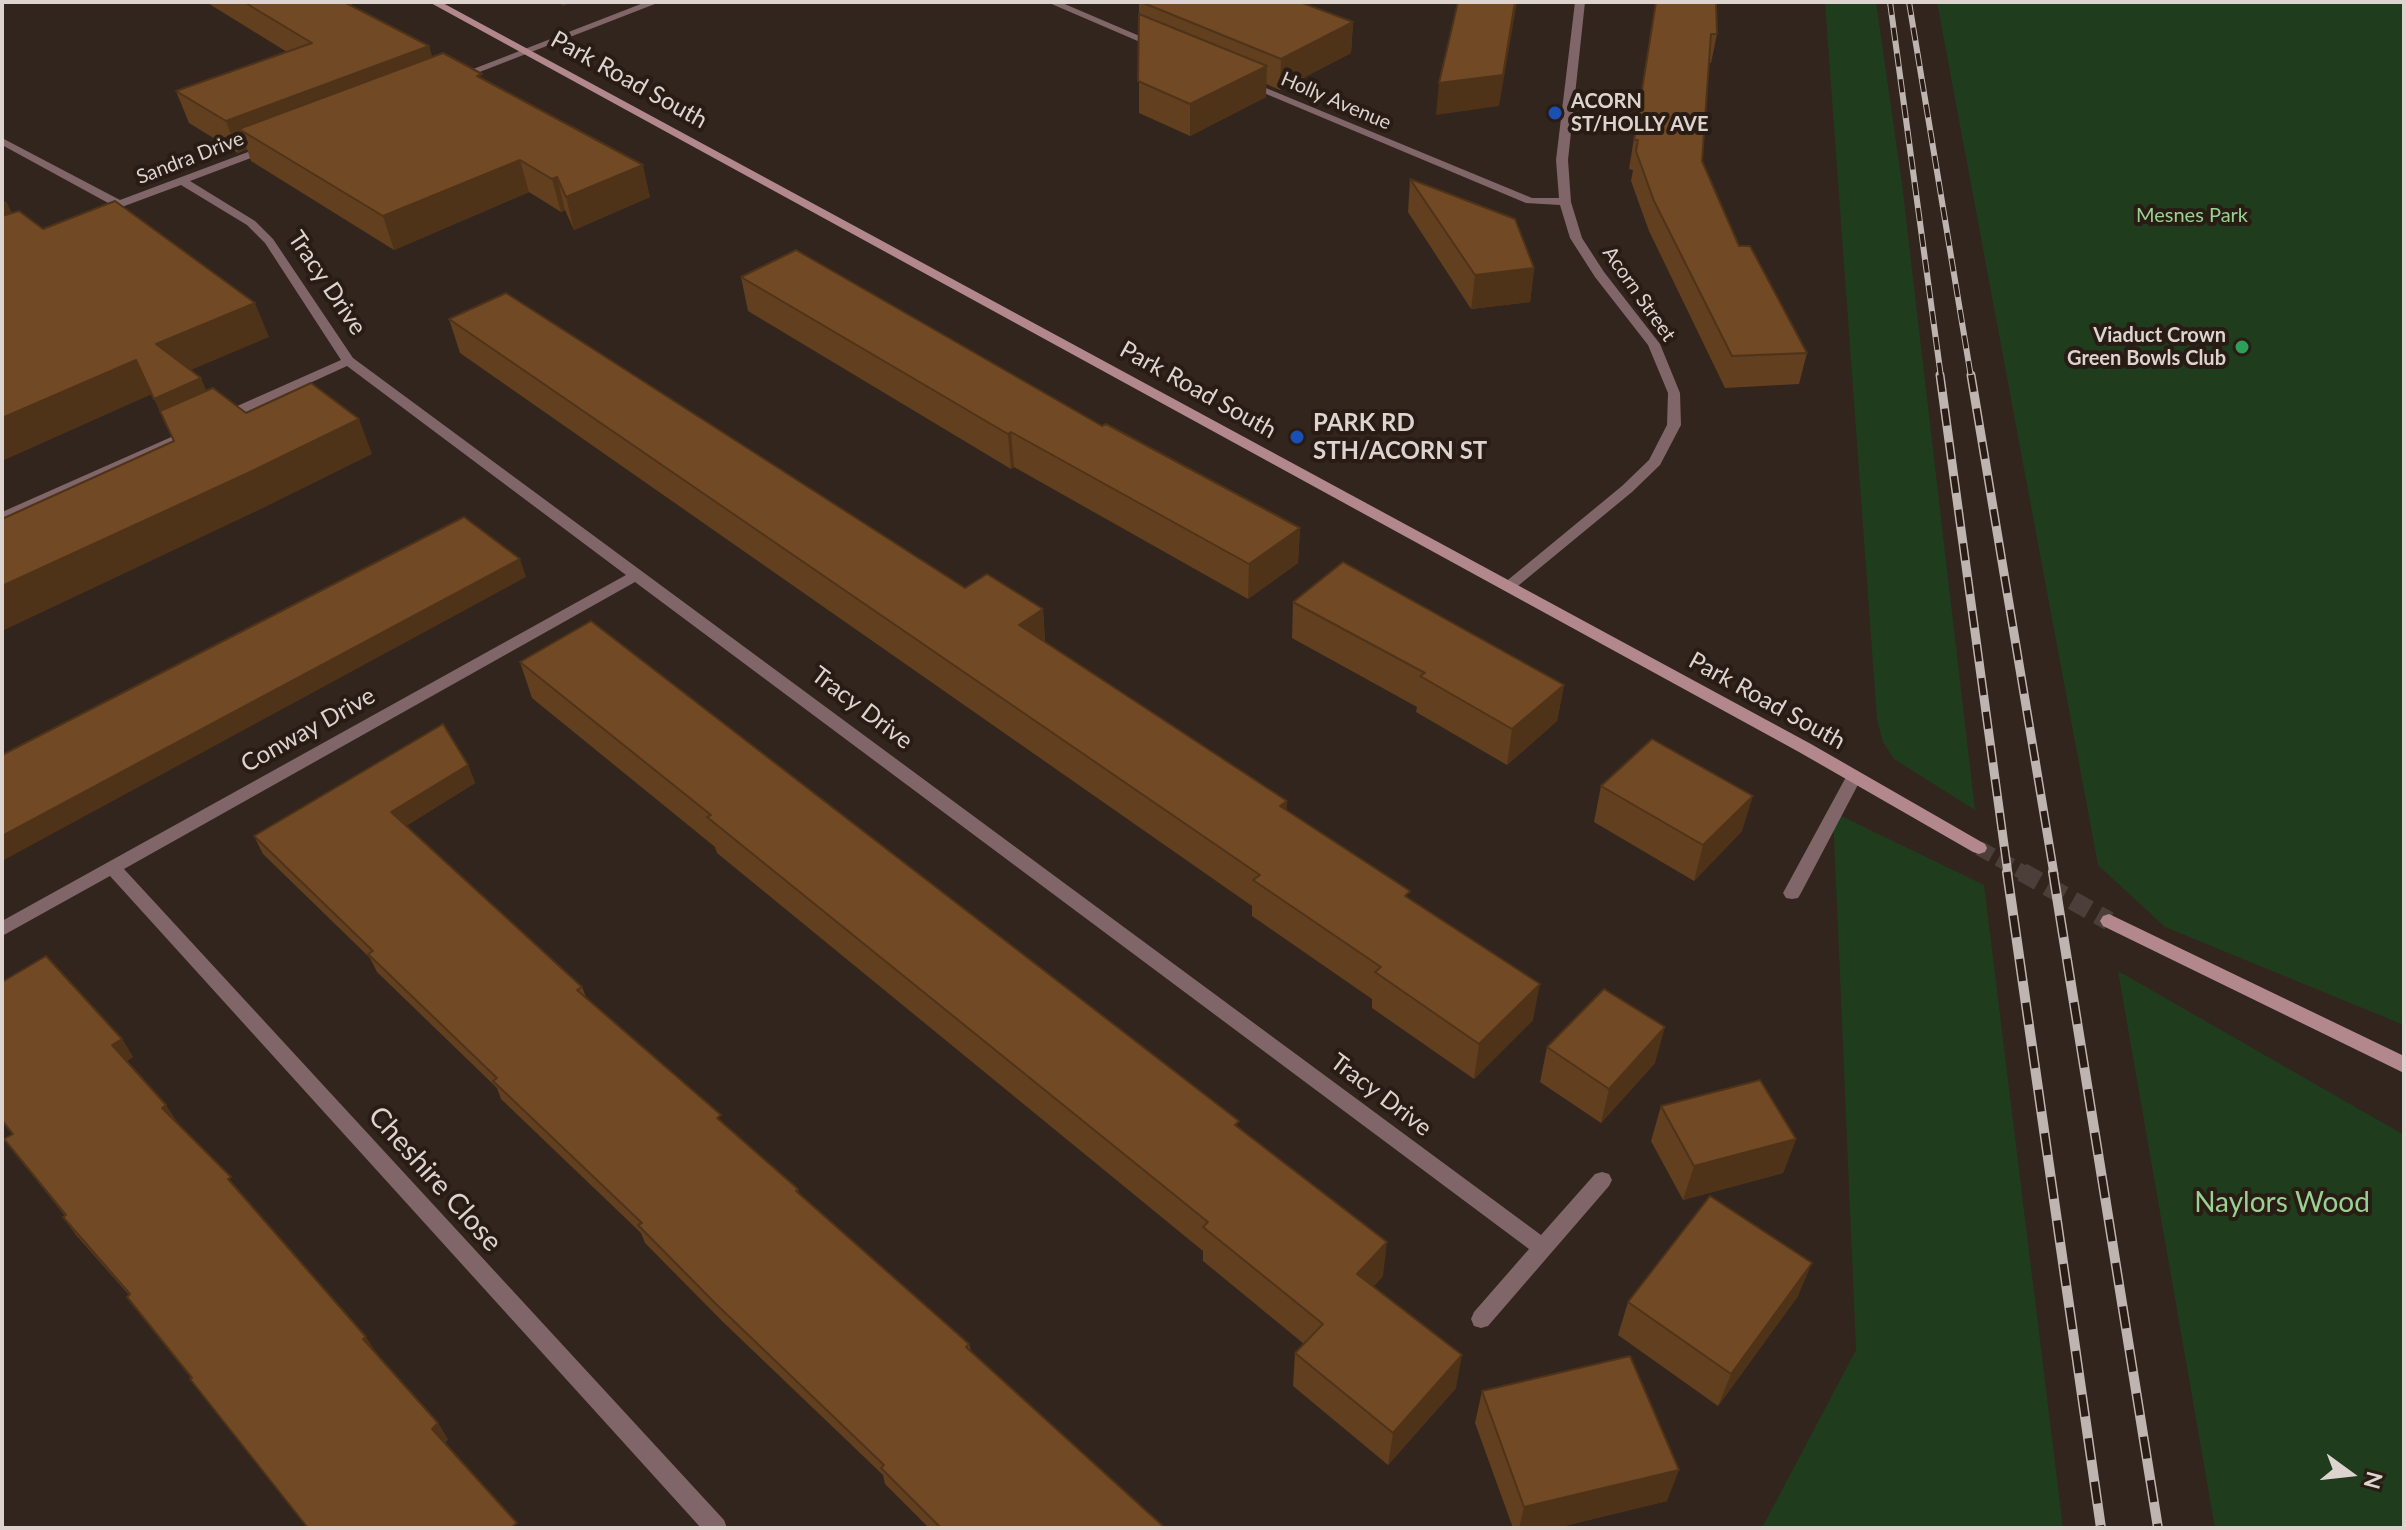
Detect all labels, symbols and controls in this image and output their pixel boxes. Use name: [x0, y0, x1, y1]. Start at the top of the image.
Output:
street label: Park Road South: [546, 25, 712, 135]
street label: Holly Avenue: [1277, 67, 1395, 135]
place label: ACORN ST/HOLLY AVE: [1571, 90, 1708, 137]
marker: ACORN ST/HOLLY AVE: [1546, 104, 1564, 122]
street label: Sandra Drive: [133, 127, 247, 189]
park label: Mesnes Park: [2136, 204, 2248, 228]
street label: Tracy Drive: [282, 226, 372, 340]
street label: Acorn Street: [1598, 242, 1680, 346]
place label: Viaduct Crown Green Bowls Club: [2067, 324, 2226, 371]
street label: Park Road South: [1115, 335, 1281, 445]
marker: Viaduct Crown Green Bowls Club: [2233, 338, 2251, 356]
place label: PARK RD STH/ACORN ST: [1313, 409, 1487, 465]
marker: PARK RD STH/ACORN ST: [1288, 428, 1306, 446]
street label: Park Road South: [1684, 646, 1850, 756]
street label: Tracy Drive: [806, 661, 918, 755]
street label: Conway Drive: [236, 681, 380, 779]
street label: Tracy Drive: [1325, 1048, 1437, 1142]
street label: Cheshire Close: [361, 1100, 509, 1258]
park label: Naylors Wood: [2194, 1186, 2370, 1220]
north arrow: [2310, 1434, 2390, 1514]
text: N: [2358, 1469, 2389, 1492]

